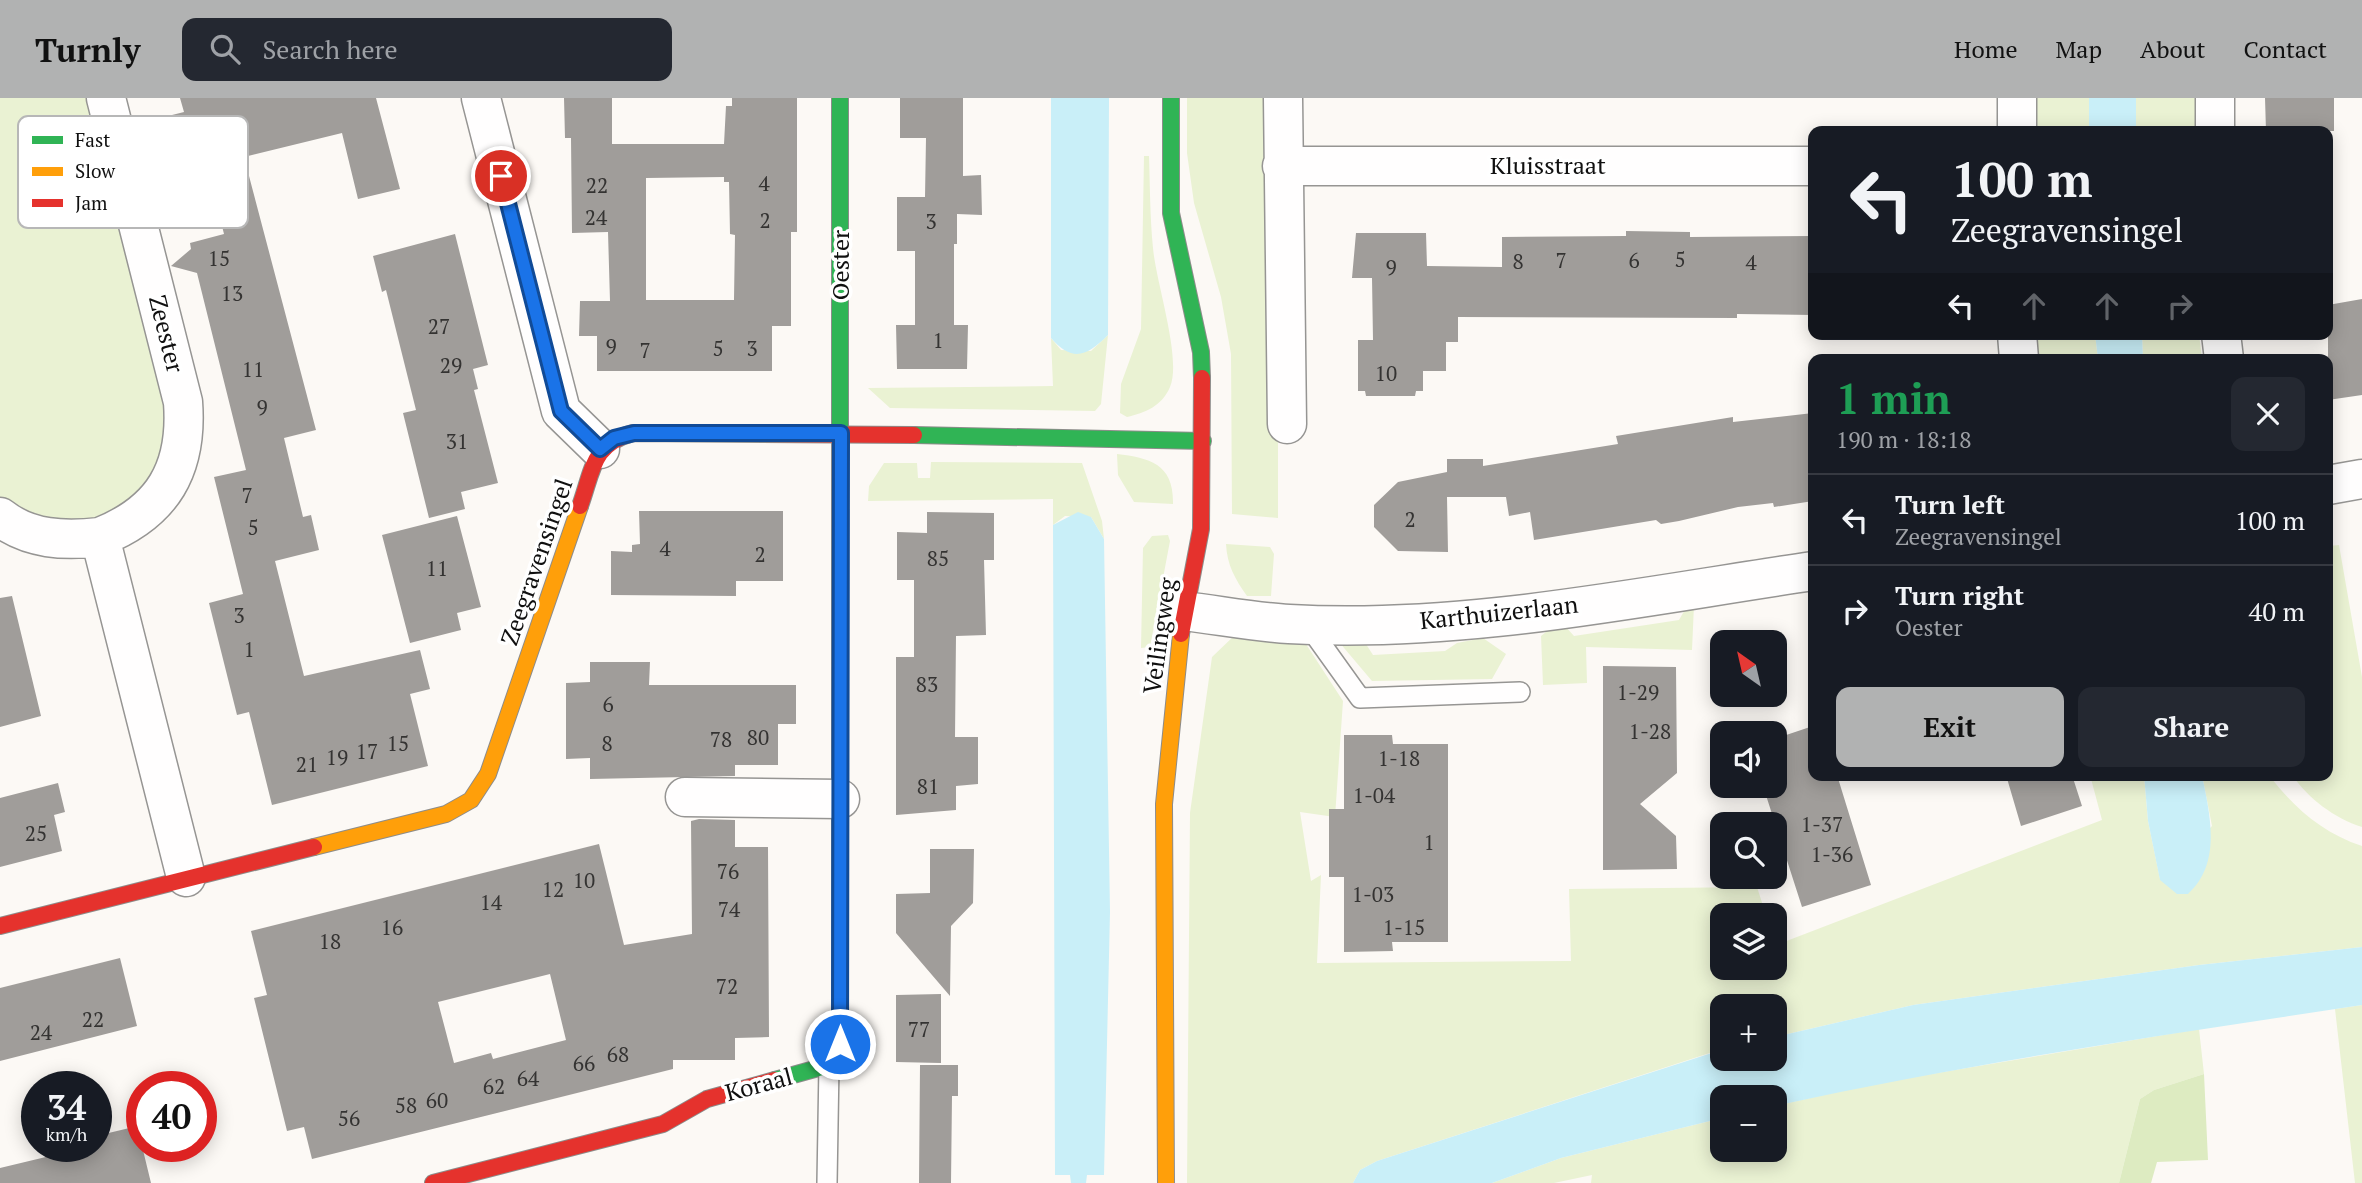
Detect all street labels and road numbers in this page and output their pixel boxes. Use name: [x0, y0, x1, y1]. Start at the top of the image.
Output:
street label: Kluisstraat: [1490, 149, 1606, 181]
street label: Oester: [824, 229, 856, 300]
street label: Zeester: [142, 292, 192, 377]
street label: Zeegravensingel: [493, 474, 580, 649]
street label: Veilingweg: [1135, 575, 1183, 696]
street label: Karthuizerlaan: [1418, 588, 1580, 636]
street label: Koraal: [722, 1060, 796, 1108]

